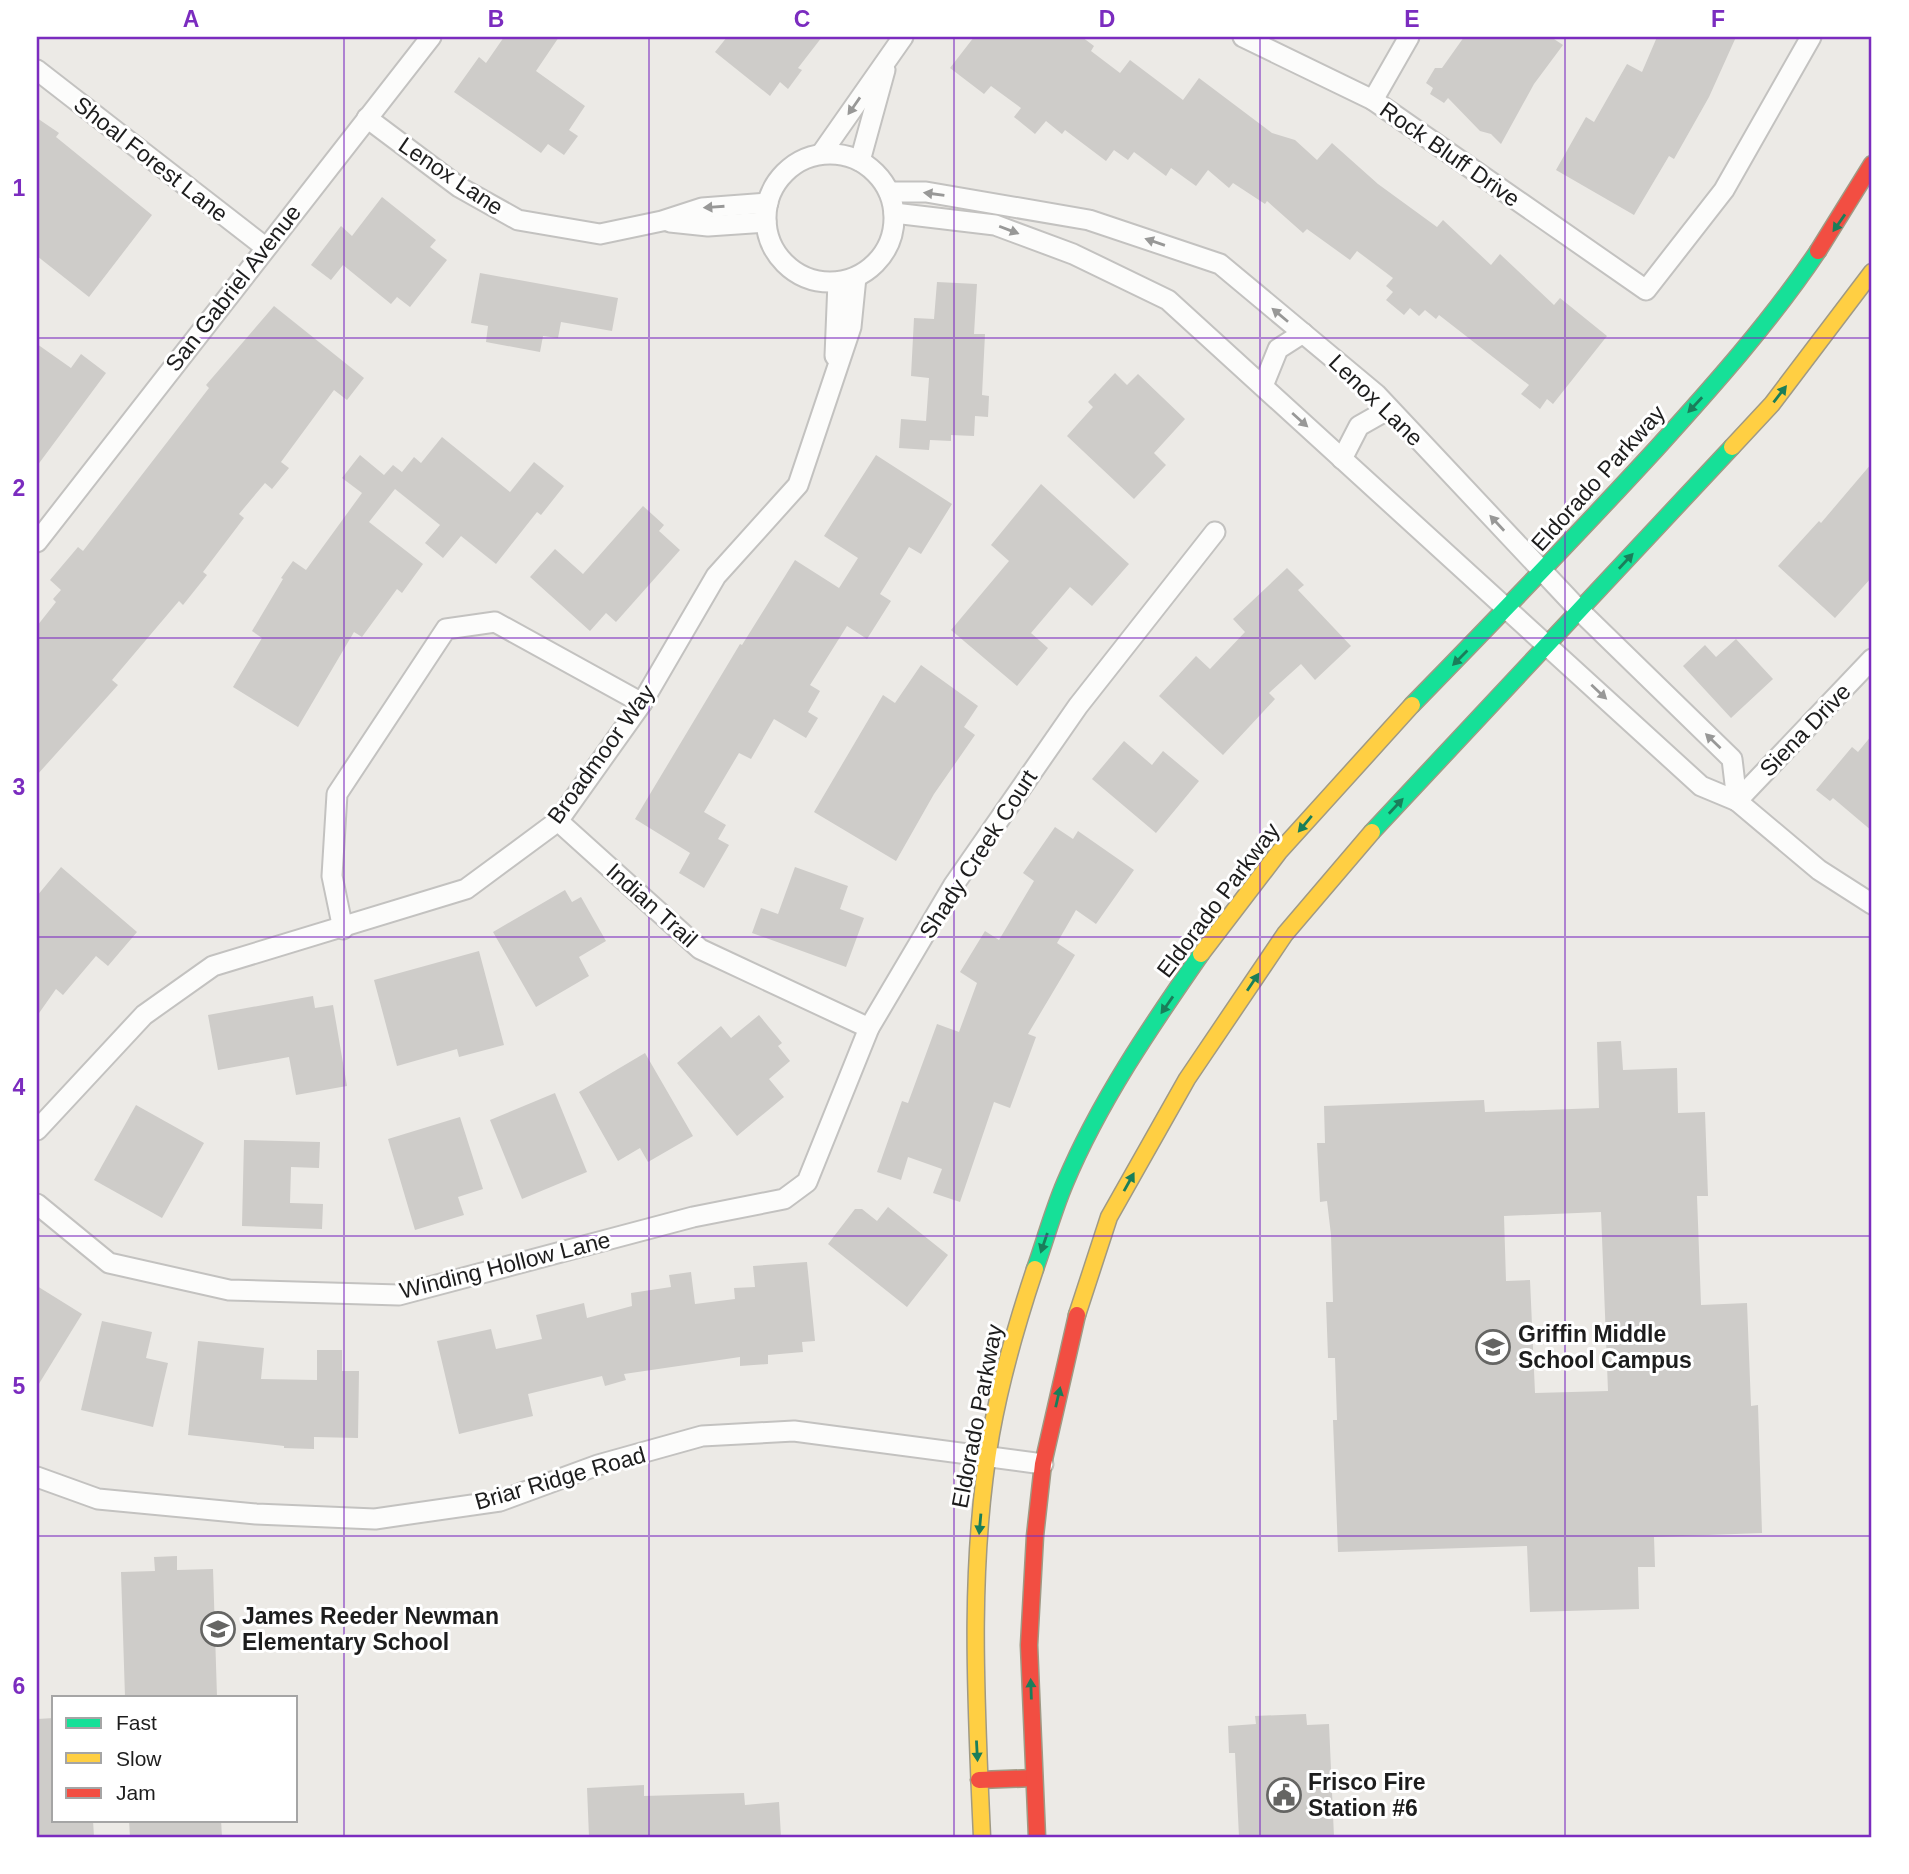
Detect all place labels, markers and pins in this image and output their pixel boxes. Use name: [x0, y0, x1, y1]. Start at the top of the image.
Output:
place label: Griffin Middle School Campus: [1518, 1321, 1692, 1373]
school or university icon: Griffin Middle School Campus: [1474, 1328, 1512, 1366]
place label: James Reeder Newman Elementary School: [242, 1603, 499, 1655]
school or university icon: James Reeder Newman Elementary School: [199, 1610, 237, 1648]
place label: Frisco Fire Station #6: [1308, 1769, 1426, 1821]
public building icon: Frisco Fire Station #6: [1265, 1776, 1303, 1814]

